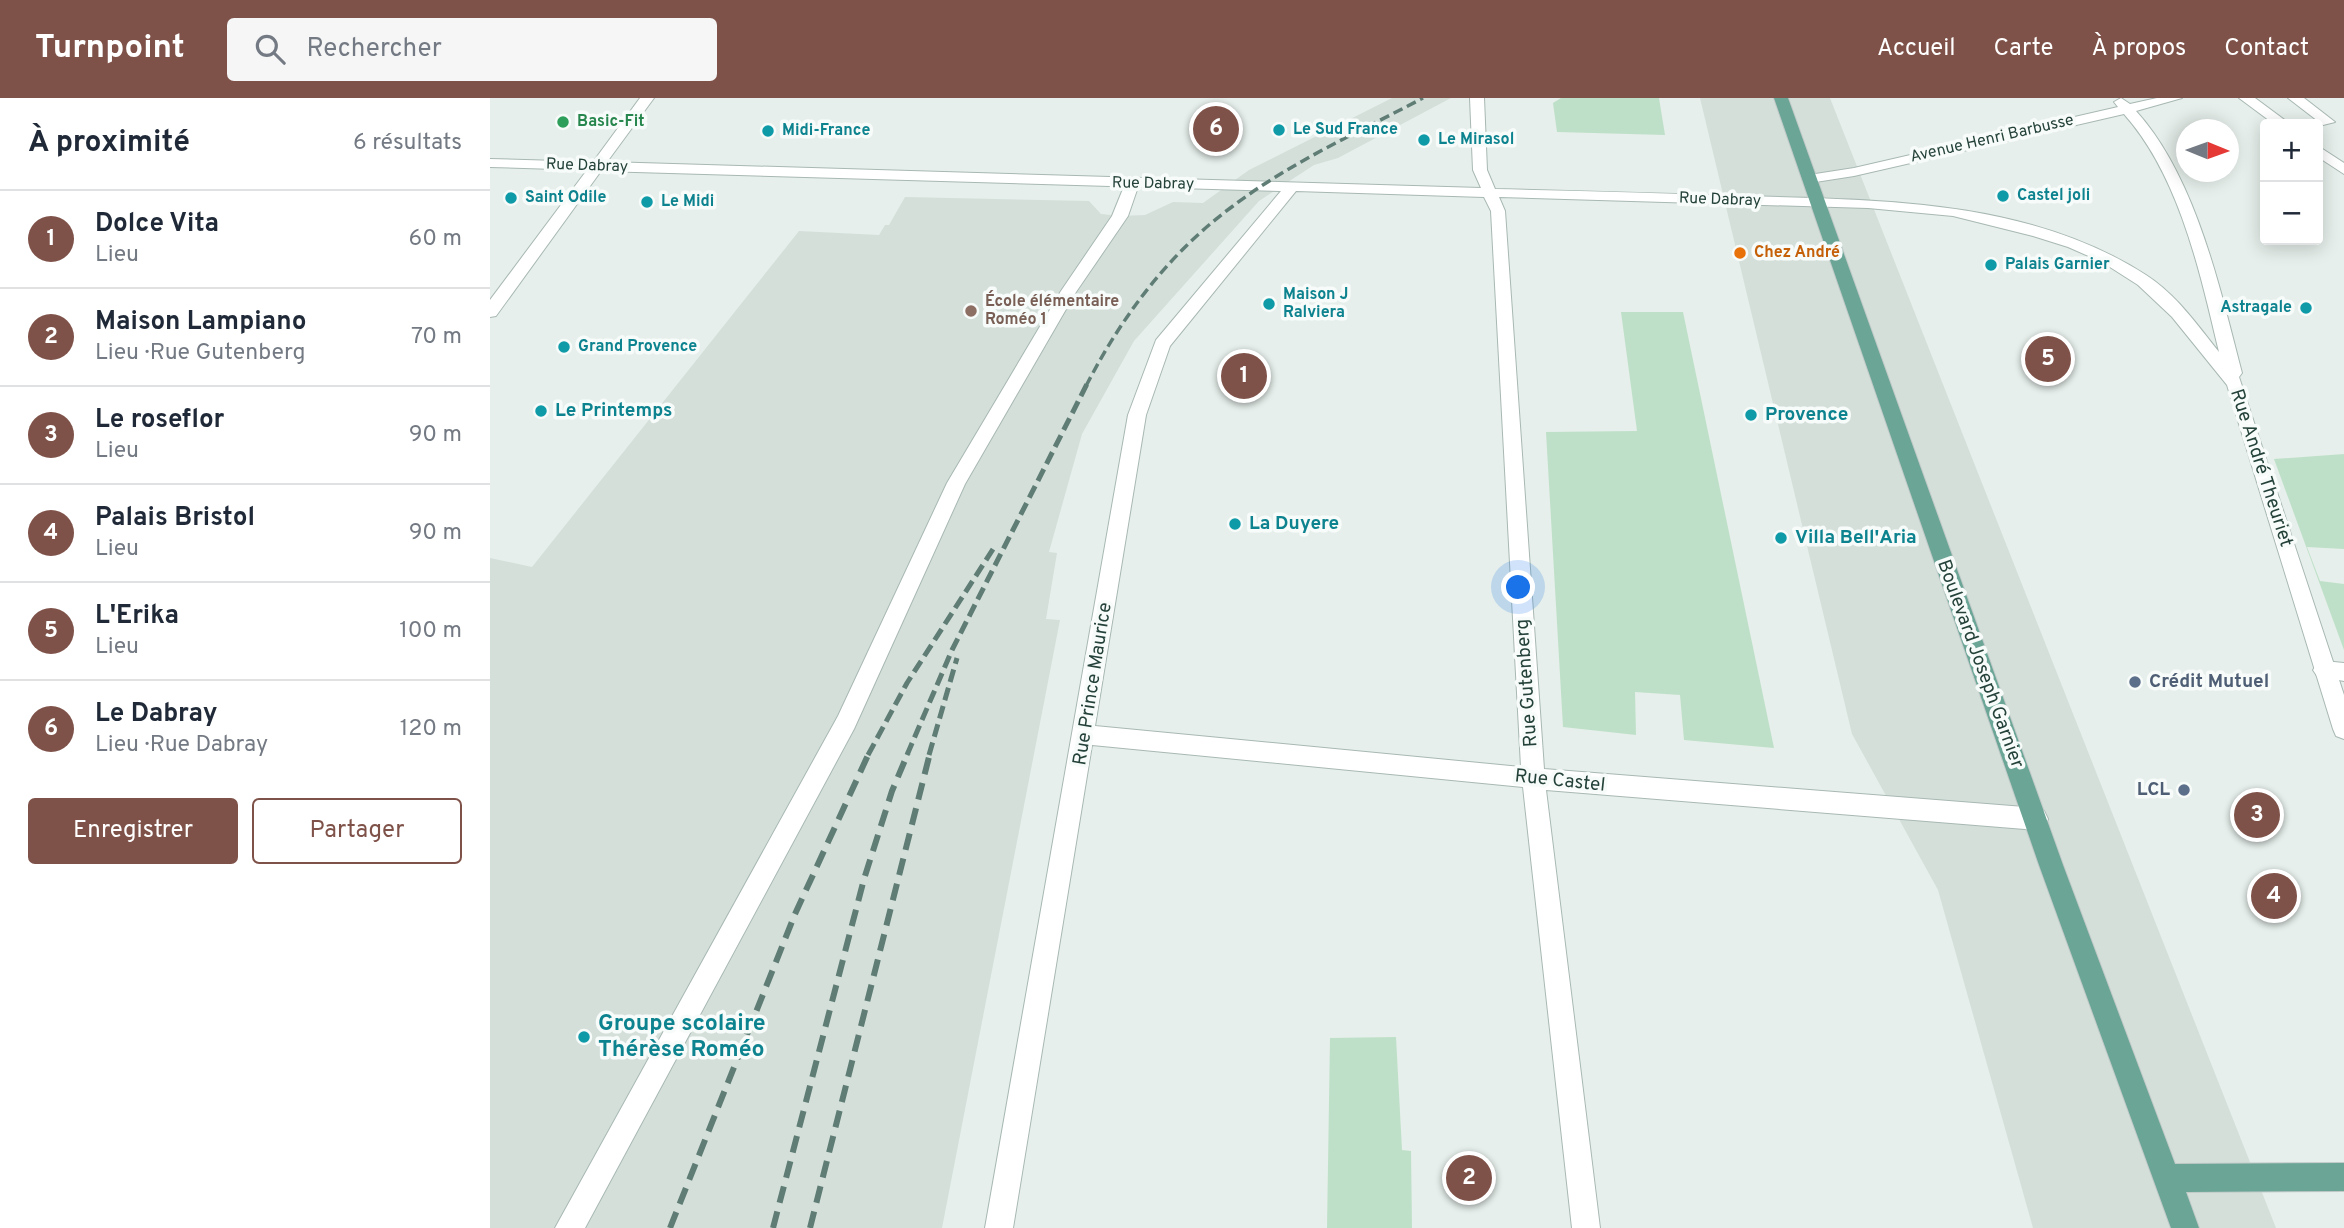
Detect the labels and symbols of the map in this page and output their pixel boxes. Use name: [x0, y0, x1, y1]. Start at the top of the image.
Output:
pin: 6: [1193, 103, 1239, 155]
street label: Avenue Henri Barbusse: [1908, 110, 2076, 168]
place label: Basic-Fit: [577, 112, 645, 132]
marker: Basic-Fit: [555, 114, 571, 130]
north arrow: [2176, 119, 2239, 182]
place label: Le Sud France: [1293, 120, 1398, 140]
place label: Midi-France: [782, 121, 870, 141]
marker: Le Sud France: [1271, 122, 1287, 138]
marker: Midi-France: [760, 123, 776, 139]
place label: Le Mirasol: [1438, 130, 1514, 150]
marker: Le Mirasol: [1416, 132, 1432, 148]
street label: Rue Dabray: [545, 155, 629, 177]
street label: Rue Dabray: [1112, 173, 1194, 195]
place label: Castel joli: [2017, 186, 2090, 206]
place label: Saint Odile: [525, 188, 606, 208]
marker: Castel joli: [1995, 188, 2011, 204]
street label: Rue Dabray: [1678, 189, 1762, 211]
marker: Saint Odile: [503, 190, 519, 206]
place label: Le Midi: [661, 192, 714, 212]
marker: Le Midi: [639, 194, 655, 210]
place label: Chez André: [1754, 243, 1840, 263]
marker: Chez André: [1732, 245, 1748, 261]
place label: Palais Garnier: [2005, 255, 2110, 275]
marker: Palais Garnier: [1983, 257, 1999, 273]
place label: Maison J Ralviera: [1283, 285, 1348, 323]
place label: École élémentaire Roméo 1: [985, 290, 1119, 330]
marker: Maison J Ralviera: [1261, 296, 1277, 312]
place label: Astragale: [2220, 298, 2292, 318]
marker: Astragale: [2298, 300, 2314, 316]
marker: École élémentaire Roméo 1: [963, 303, 979, 319]
pin: 5: [2025, 333, 2071, 385]
place label: Grand Provence: [578, 337, 697, 357]
marker: Grand Provence: [556, 339, 572, 355]
pin: 1: [1221, 350, 1267, 402]
street label: Rue André Theuriet: [2224, 386, 2298, 550]
place label: Le Printemps: [555, 399, 672, 423]
marker: Le Printemps: [533, 403, 549, 419]
place label: Provence: [1765, 403, 1848, 427]
marker: Provence: [1743, 407, 1759, 423]
place label: La Duyere: [1249, 512, 1339, 536]
marker: La Duyere: [1227, 516, 1243, 532]
place label: Villa Bell'Aria: [1795, 526, 1917, 550]
marker: Villa Bell'Aria: [1773, 530, 1789, 546]
street label: Boulevard Joseph Garnier: [1931, 556, 2029, 772]
your location: [1501, 570, 1535, 604]
street label: Rue Prince Maurice: [1068, 601, 1118, 767]
street label: Rue Gutenberg: [1511, 618, 1543, 748]
place label: Crédit Mutuel: [2149, 670, 2269, 694]
marker: Crédit Mutuel: [2127, 674, 2143, 690]
street label: Rue Castel: [1514, 764, 1606, 798]
place label: LCL: [2137, 778, 2170, 802]
marker: LCL: [2176, 782, 2192, 798]
pin: 3: [2234, 789, 2280, 841]
pin: 4: [2251, 870, 2297, 922]
place label: Groupe scolaire Thérèse Roméo: [598, 1010, 766, 1065]
marker: Groupe scolaire Thérèse Roméo: [576, 1029, 592, 1045]
pin: 2: [1446, 1152, 1492, 1204]

